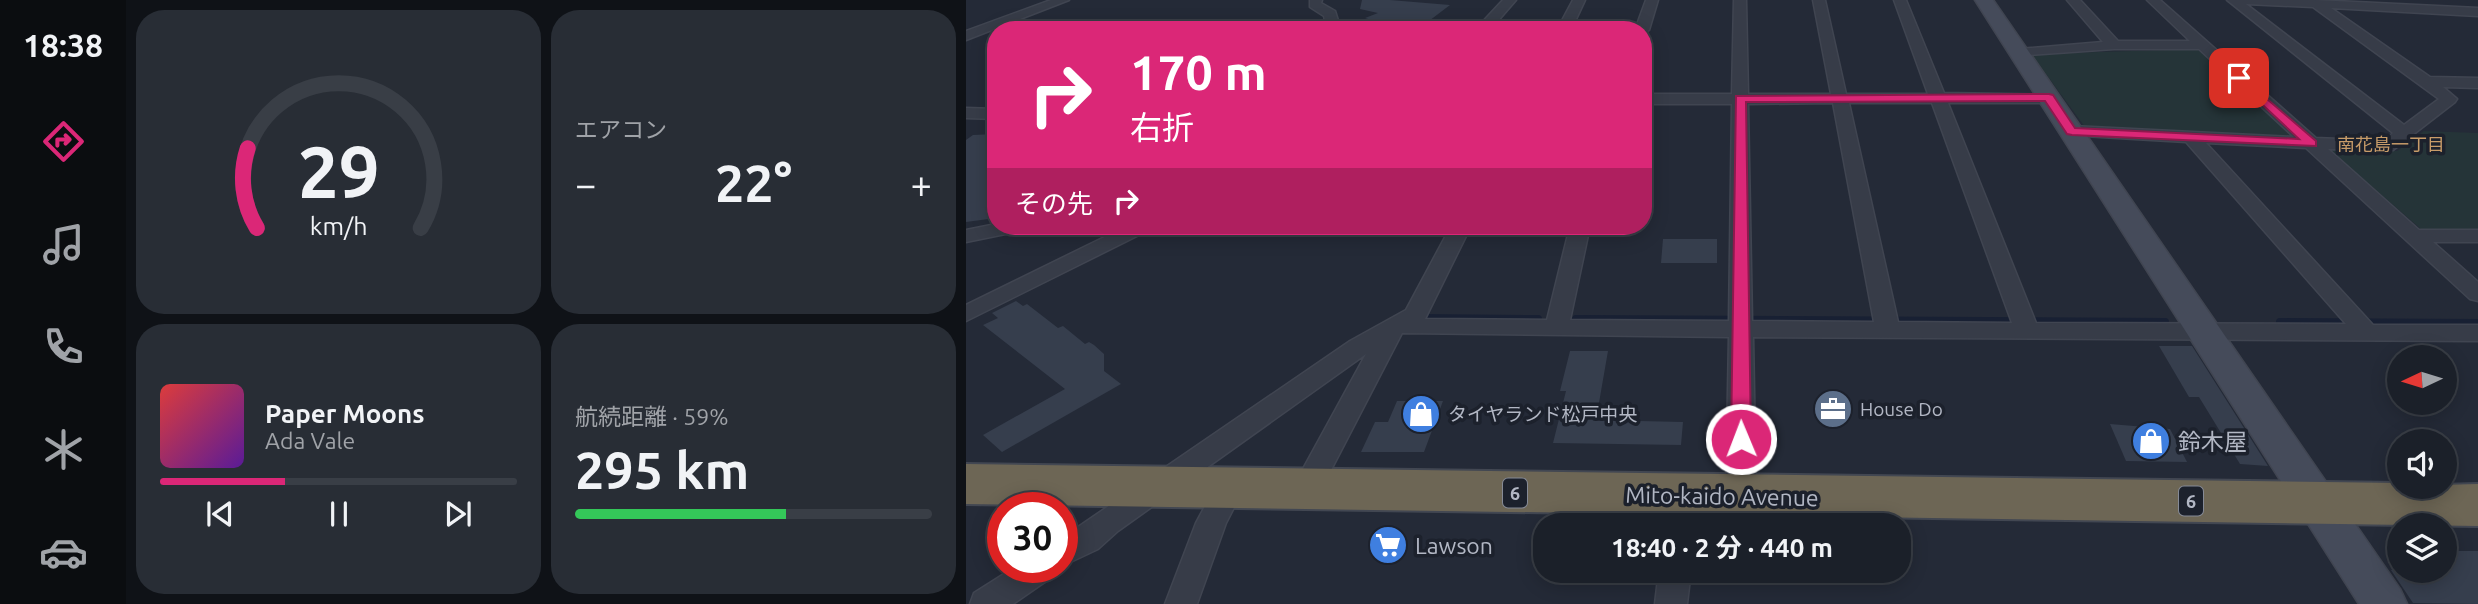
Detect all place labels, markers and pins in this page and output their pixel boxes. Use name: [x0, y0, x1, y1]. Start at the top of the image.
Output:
pin: [2209, 48, 2269, 108]
office icon: House Do: [1812, 388, 1854, 430]
shop icon: タイヤランド松戸中央: [1400, 393, 1442, 435]
place label: House Do: [1860, 398, 1943, 420]
place label: タイヤランド松戸中央: [1448, 403, 1637, 425]
shop icon: 鈴木屋: [2130, 420, 2172, 462]
place label: 鈴木屋: [2178, 429, 2247, 454]
supermarket icon: Lawson: [1367, 524, 1409, 566]
place label: Lawson: [1415, 533, 1493, 558]

